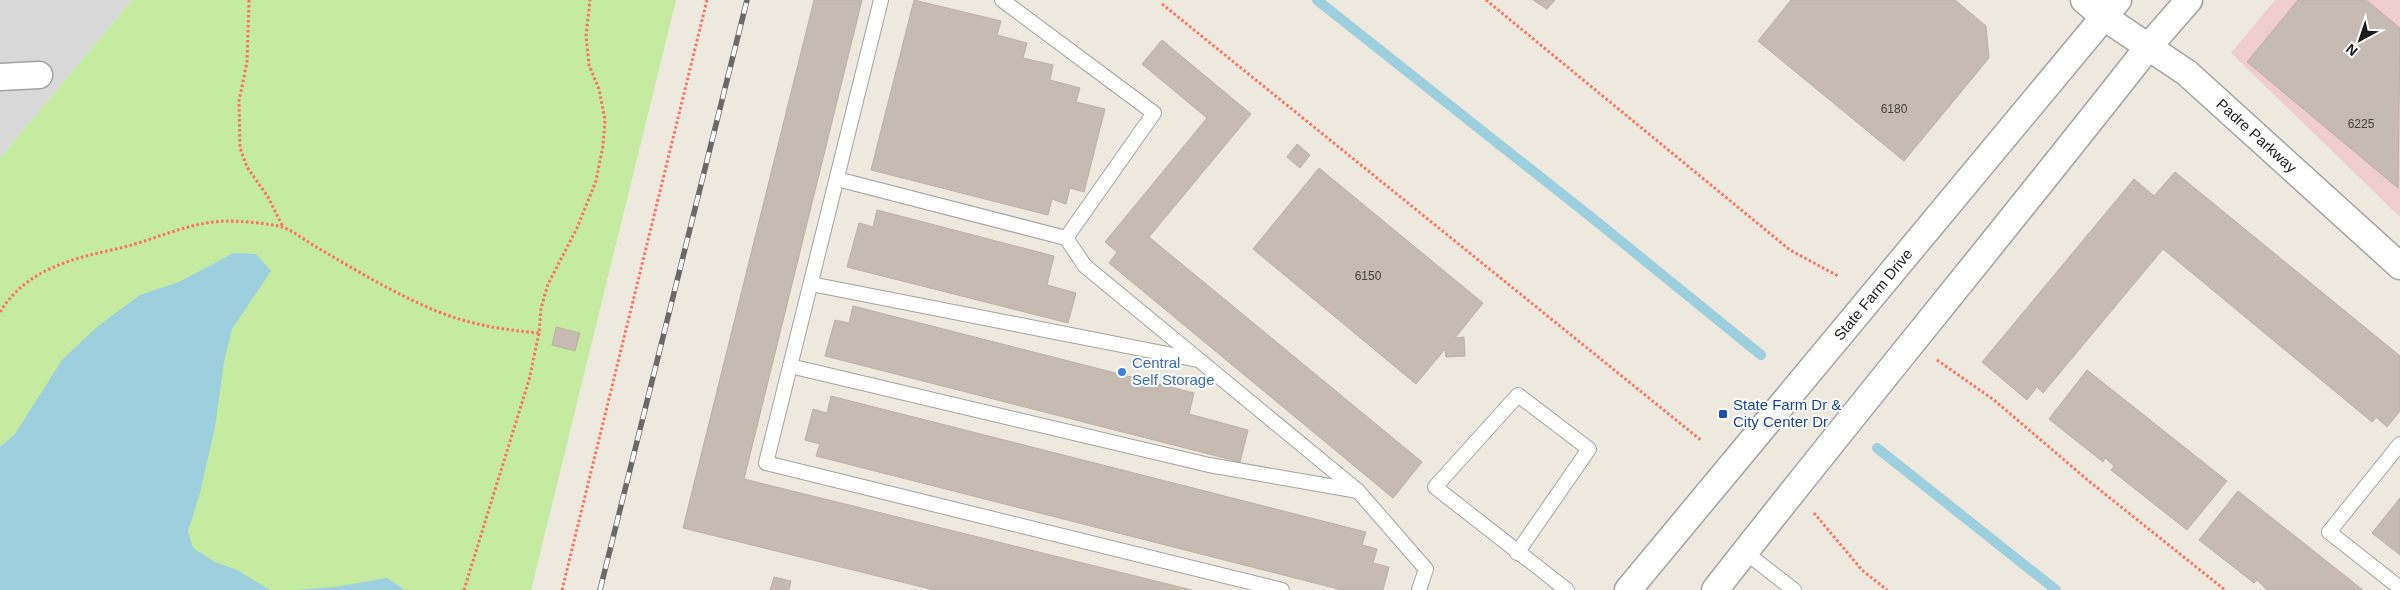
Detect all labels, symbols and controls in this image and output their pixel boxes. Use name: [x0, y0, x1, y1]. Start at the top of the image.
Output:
north arrow: [2335, 15, 2385, 65]
text: N: [2343, 41, 2361, 59]
street label: Padre Parkway: [2213, 95, 2301, 176]
house number: 6180: [1881, 102, 1908, 116]
house number: 6225: [2348, 117, 2375, 131]
street label: State Farm Drive: [1830, 245, 1916, 343]
house number: 6150: [1355, 269, 1382, 283]
place label: Central Self Storage: [1132, 354, 1215, 388]
marker: Central Self Storage: [1116, 366, 1128, 378]
place label: State Farm Dr & City Center Dr: [1733, 396, 1841, 430]
marker: State Farm Dr & City Center Dr: [1717, 408, 1729, 420]

